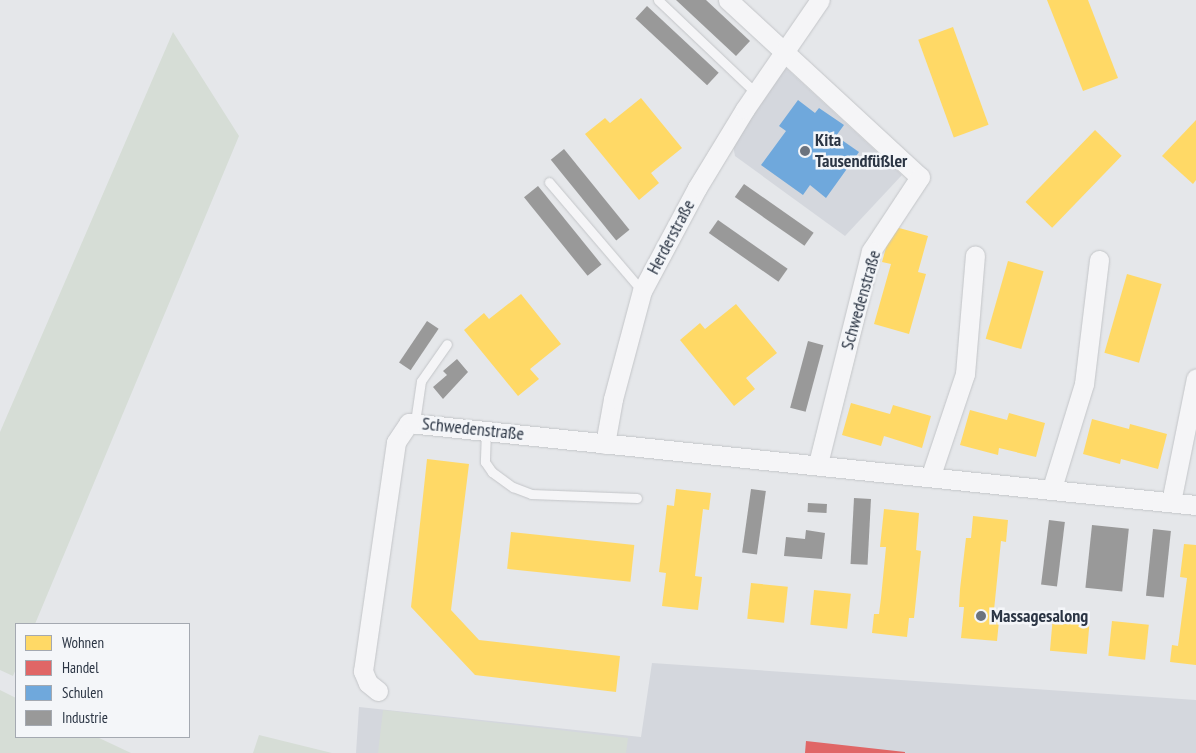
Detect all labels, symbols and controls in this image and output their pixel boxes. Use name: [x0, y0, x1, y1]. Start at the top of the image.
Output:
place label: Kita Tausendfüßler: [815, 130, 907, 172]
marker: Kita Tausendfüßler: [799, 145, 811, 157]
street label: Herderstraße: [642, 196, 700, 278]
street label: Schwedenstraße: [837, 248, 885, 352]
street label: Schwedenstraße: [421, 413, 525, 445]
place label: Massagesalong: [991, 605, 1088, 627]
marker: Massagesalong: [975, 610, 987, 622]
legend: [15, 623, 190, 738]
text: Wohnen: [62, 633, 104, 652]
text: Handel: [62, 658, 99, 677]
text: Schulen: [62, 683, 103, 702]
text: Industrie: [62, 708, 108, 727]

